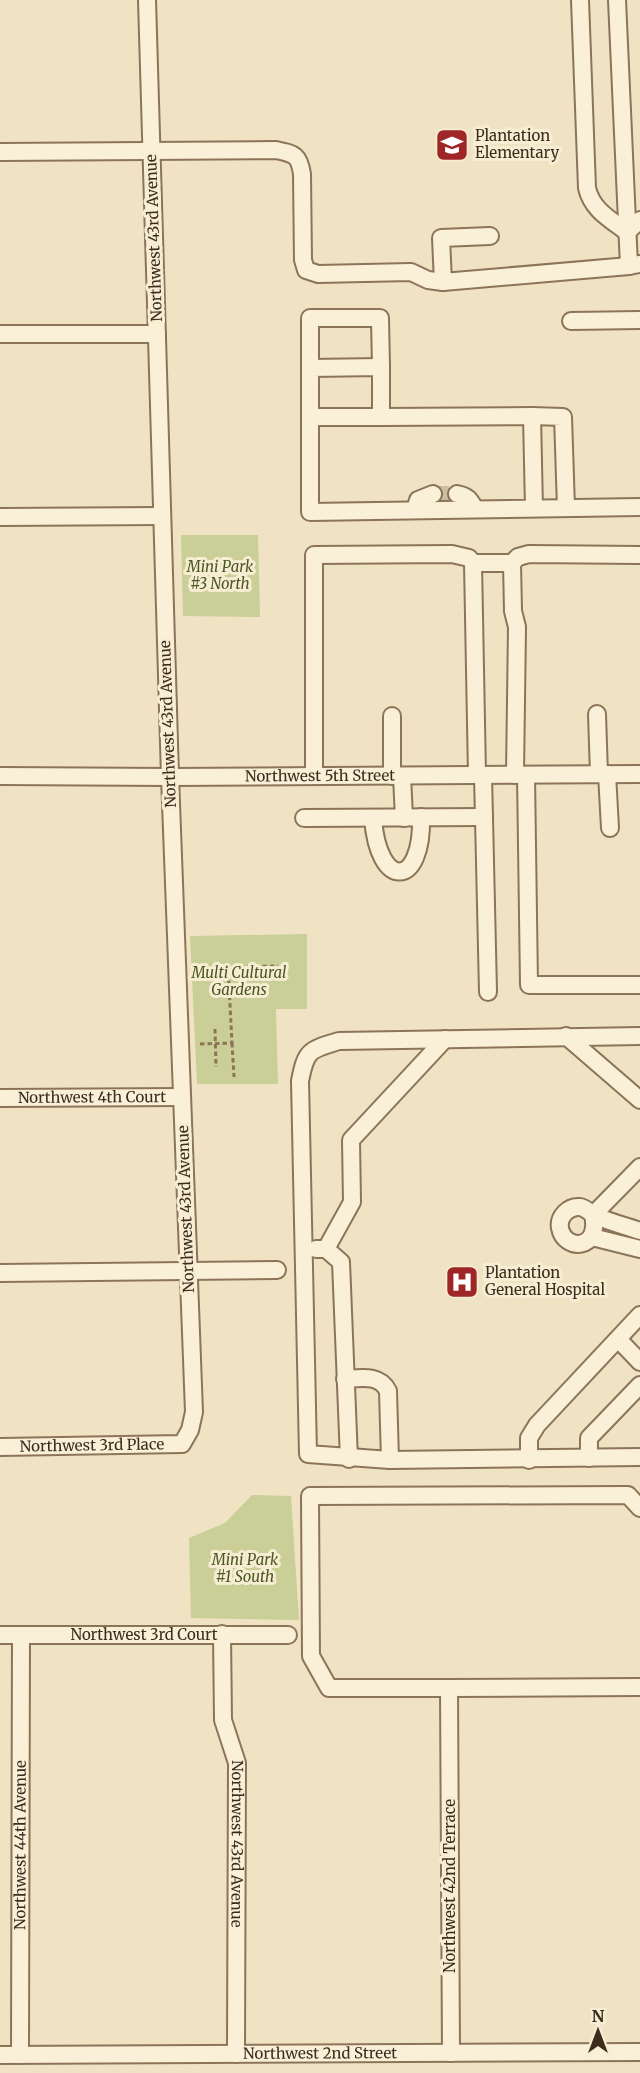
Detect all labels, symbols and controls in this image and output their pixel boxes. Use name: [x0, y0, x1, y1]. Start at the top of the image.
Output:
place label: Plantation Elementary: [475, 126, 560, 162]
school or university icon: Plantation Elementary: [434, 127, 470, 163]
street label: Northwest 43rd Avenue: [141, 154, 166, 322]
park label: Mini Park #3 North: [186, 557, 254, 593]
street label: Northwest 43rd Avenue: [155, 640, 180, 808]
street label: Northwest 5th Street: [245, 766, 395, 786]
park label: Multi Cultural Gardens: [190, 963, 287, 999]
street label: Northwest 4th Court: [18, 1087, 166, 1107]
street label: Northwest 43rd Avenue: [173, 1125, 198, 1293]
place label: Plantation General Hospital: [485, 1263, 605, 1299]
hospital icon: Plantation General Hospital: [444, 1264, 480, 1300]
street label: Northwest 3rd Place: [20, 1434, 165, 1456]
park label: Mini Park #1 South: [211, 1550, 279, 1586]
street label: Northwest 3rd Court: [70, 1625, 218, 1644]
street label: Northwest 44th Avenue: [10, 1760, 30, 1930]
street label: Northwest 43rd Avenue: [227, 1760, 247, 1928]
street label: Northwest 42nd Terrace: [440, 1799, 459, 1973]
north arrow: [568, 2001, 628, 2061]
text: N: [592, 2006, 605, 2026]
street label: Northwest 2nd Street: [243, 2043, 397, 2063]

